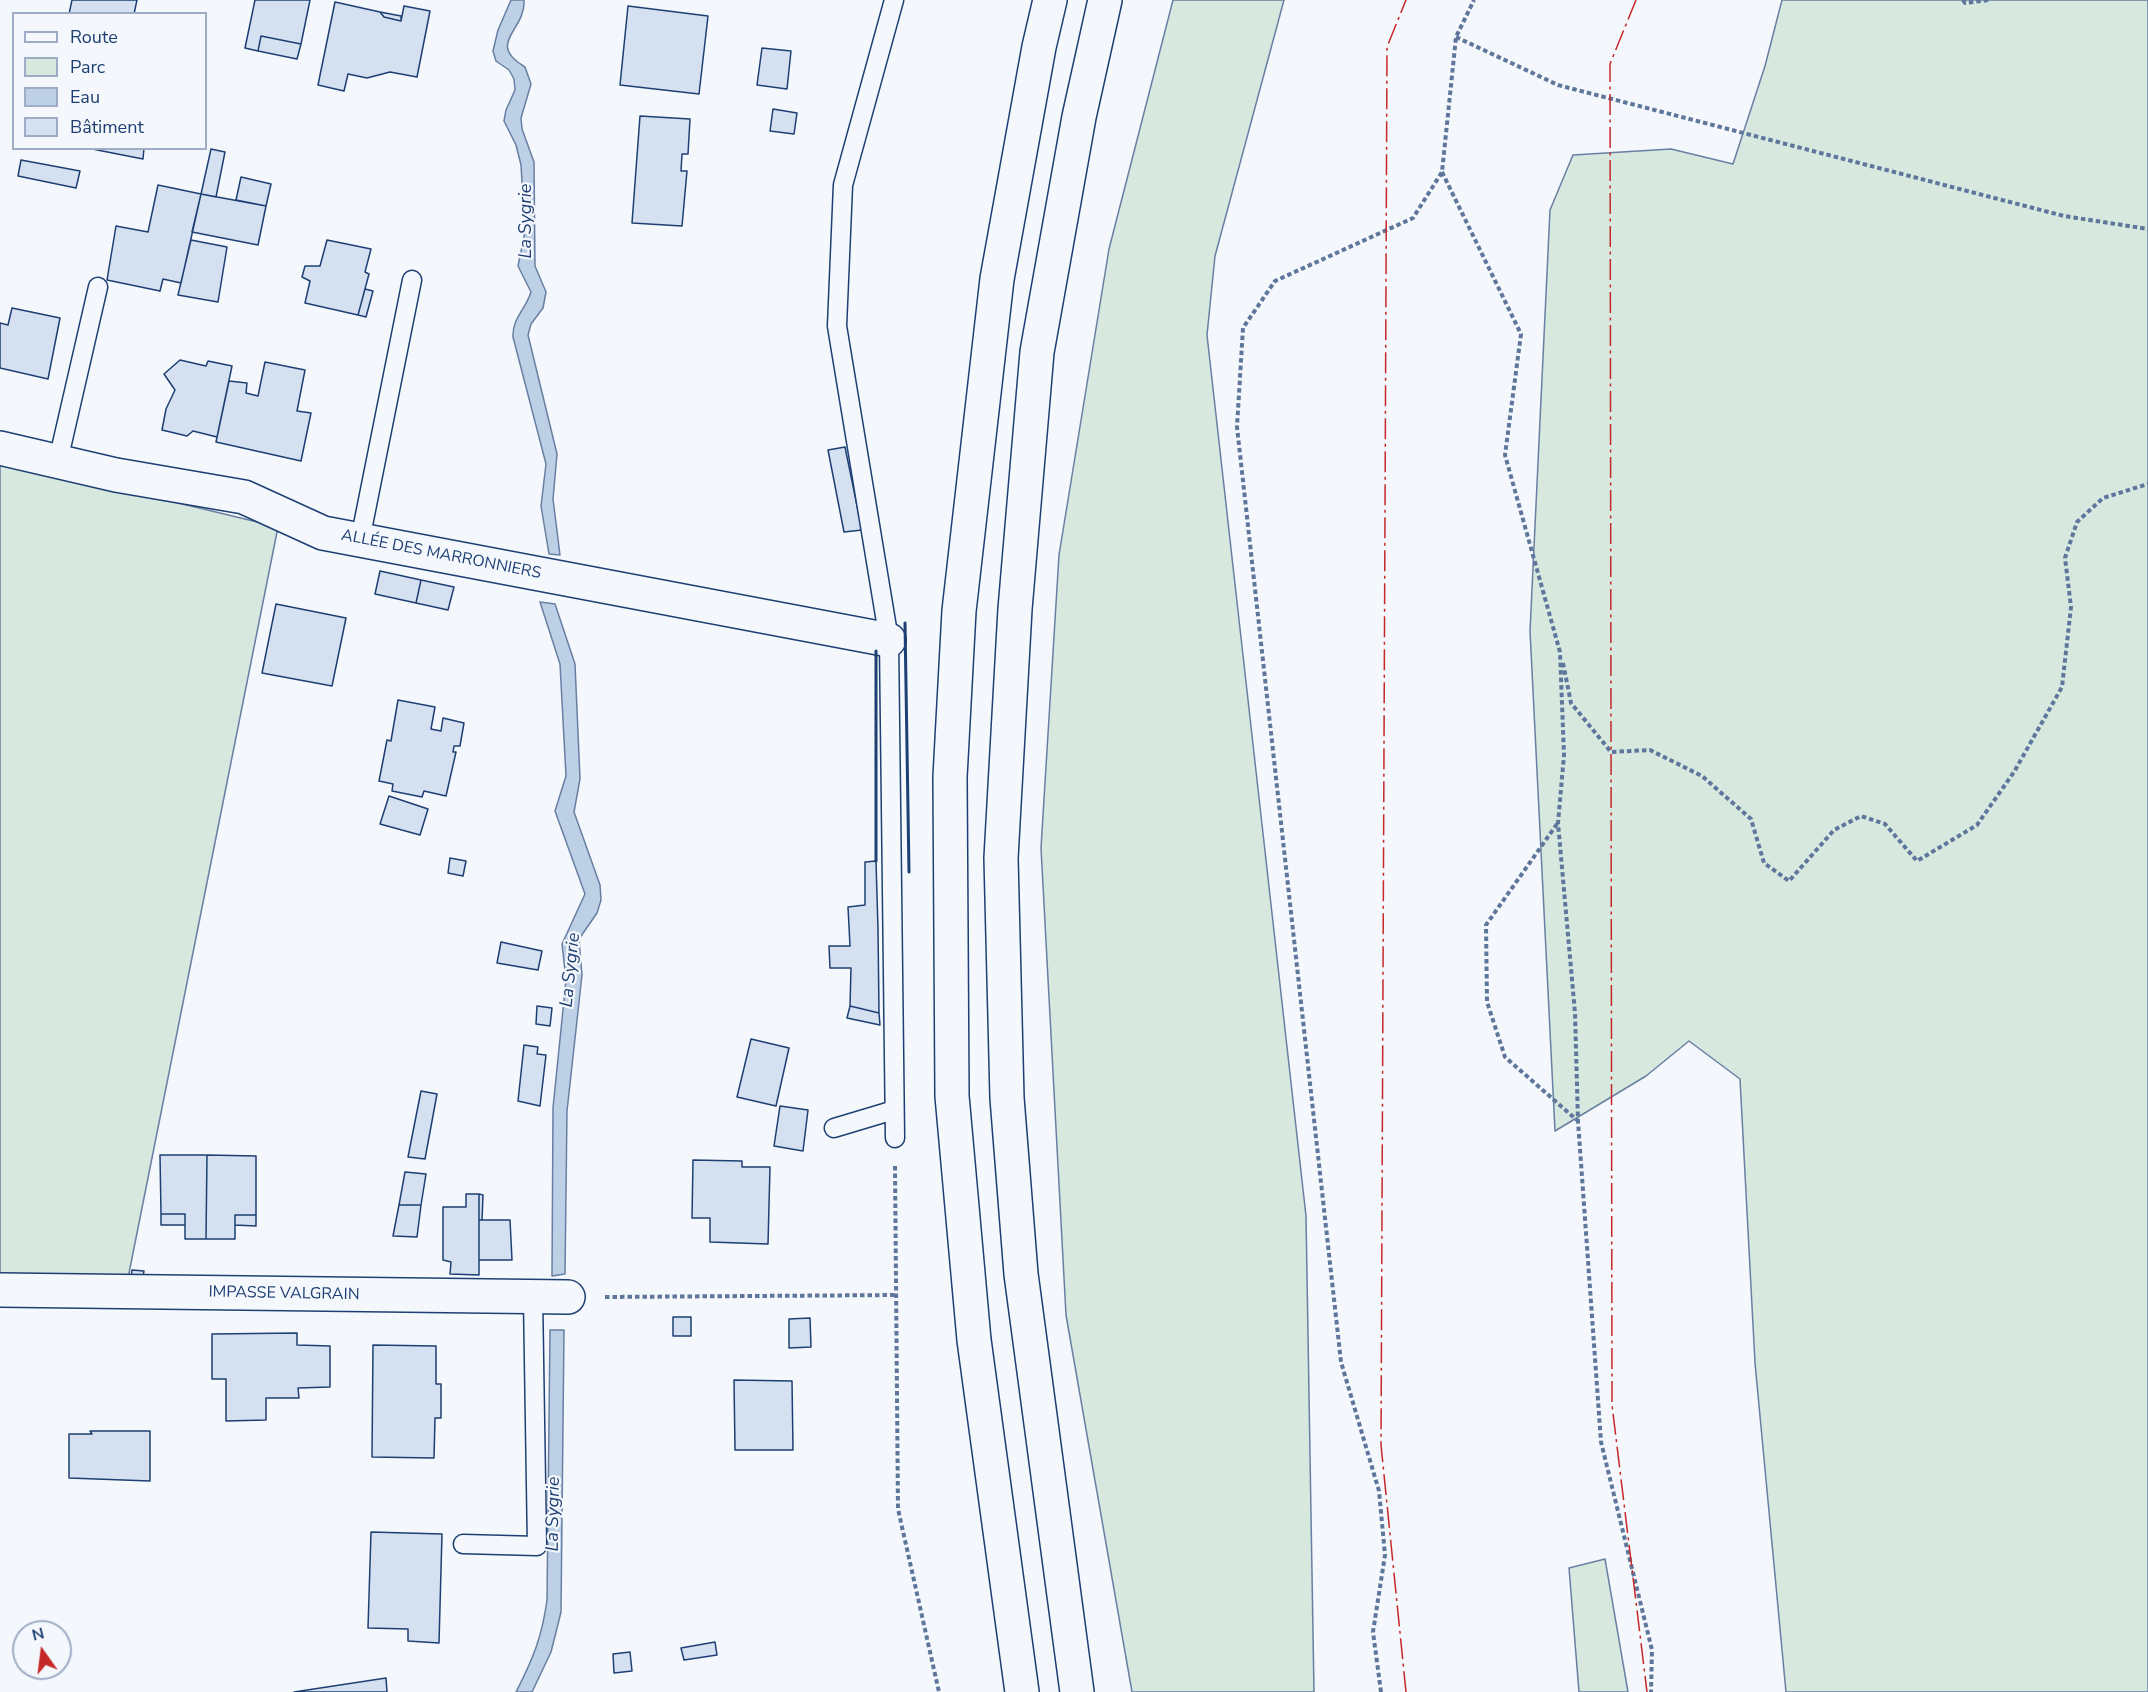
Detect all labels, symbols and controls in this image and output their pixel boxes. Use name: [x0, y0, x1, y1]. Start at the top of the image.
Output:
legend: [12, 12, 207, 150]
text: Route: [70, 25, 118, 49]
text: Parc: [70, 55, 105, 79]
text: Eau: [70, 85, 100, 109]
text: Bâtiment: [70, 115, 144, 139]
water label: La Sygrie: [516, 184, 538, 258]
street label: ALLÉE DES MARRONNIERS: [339, 526, 543, 584]
water label: La Sygrie: [556, 932, 586, 1008]
street label: IMPASSE VALGRAIN: [208, 1283, 360, 1305]
water label: La Sygrie: [543, 1476, 565, 1552]
north arrow: [12, 1620, 72, 1680]
text: N: [30, 1622, 47, 1647]

